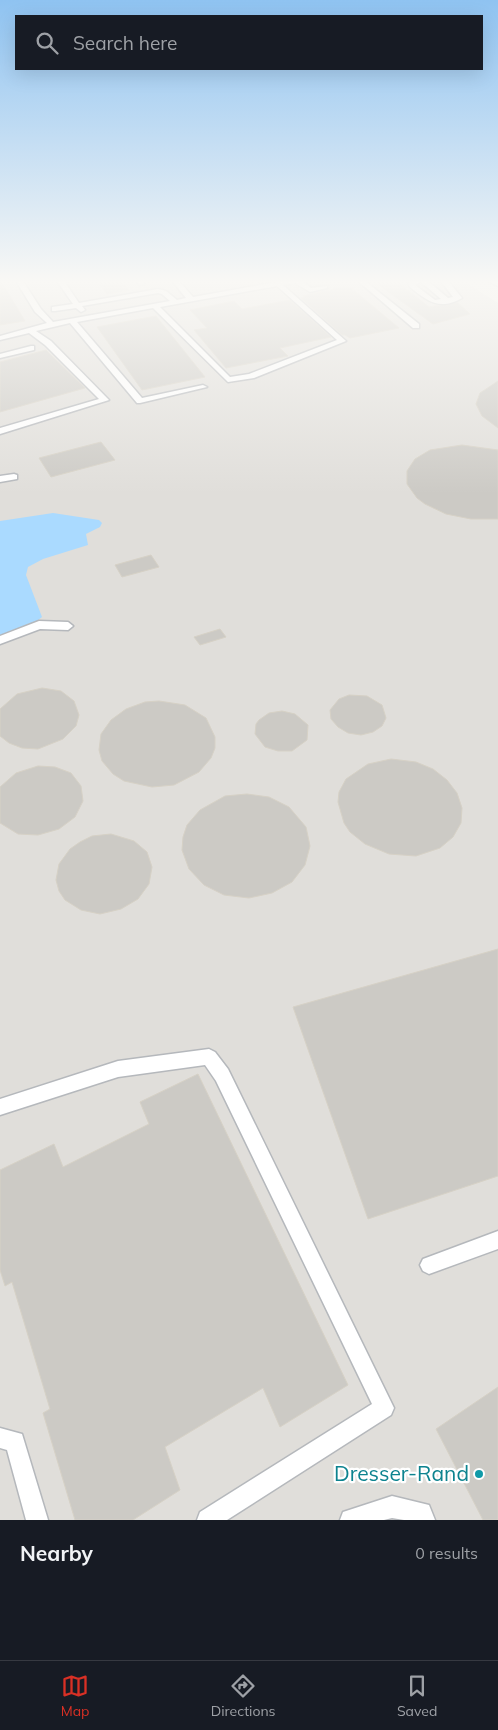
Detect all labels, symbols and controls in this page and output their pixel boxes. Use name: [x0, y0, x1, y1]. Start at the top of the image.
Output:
search box: [15, 15, 483, 70]
icon: search: [33, 29, 61, 57]
text: Search here: [73, 31, 177, 55]
place label: Dresser-Rand: [334, 1460, 469, 1486]
marker: Dresser-Rand: [473, 1468, 485, 1480]
text: Nearby: [20, 1540, 93, 1566]
text: 0 results: [415, 1543, 478, 1563]
tab: Map: [61, 1672, 89, 1720]
tab: Directions: [211, 1672, 276, 1720]
tab: Saved: [397, 1672, 437, 1720]

